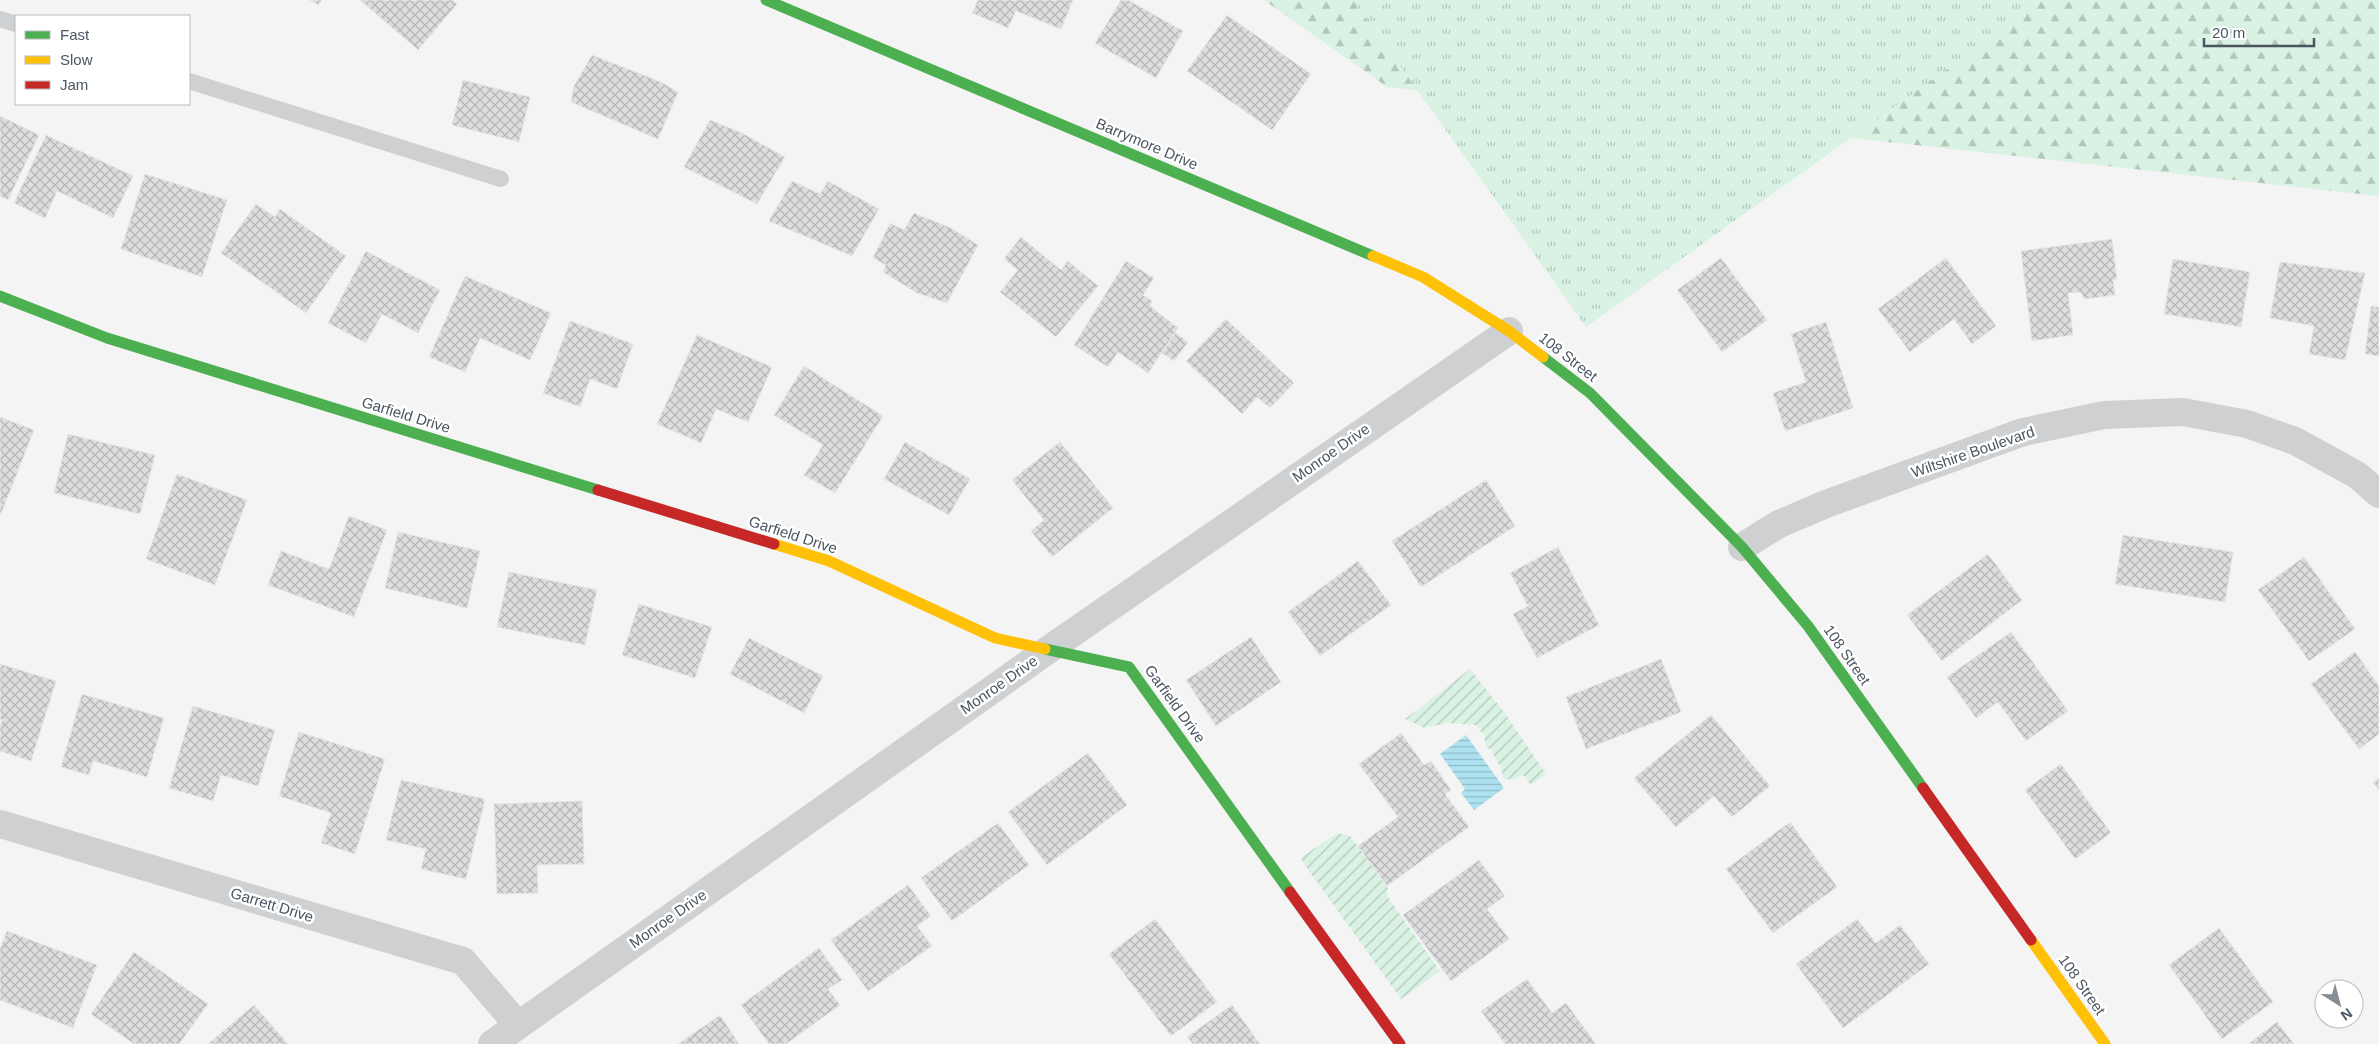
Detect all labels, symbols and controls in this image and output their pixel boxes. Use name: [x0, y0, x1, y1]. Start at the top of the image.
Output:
legend: [15, 15, 190, 105]
scale bar: [2204, 15, 2314, 47]
text: 20 m: [2212, 24, 2245, 41]
text: Fast: [60, 26, 90, 43]
text: Slow: [60, 51, 93, 68]
text: Jam: [60, 76, 88, 93]
street label: Barrymore Drive: [1094, 114, 1201, 173]
street label: 108 Street: [1536, 329, 1601, 385]
street label: Garfield Drive: [360, 393, 452, 436]
street label: Monroe Drive: [1289, 420, 1372, 485]
street label: Wiltshire Boulevard: [1909, 422, 2037, 481]
street label: Garfield Drive: [747, 512, 839, 557]
street label: 108 Street: [1821, 621, 1875, 689]
street label: Monroe Drive: [957, 652, 1040, 717]
street label: Garfield Drive: [1142, 662, 1209, 746]
street label: Garrett Drive: [229, 884, 316, 925]
street label: Monroe Drive: [626, 886, 709, 951]
street label: 108 Street: [2056, 951, 2110, 1019]
north arrow: [2314, 979, 2364, 1029]
text: N: [2338, 1005, 2355, 1024]

